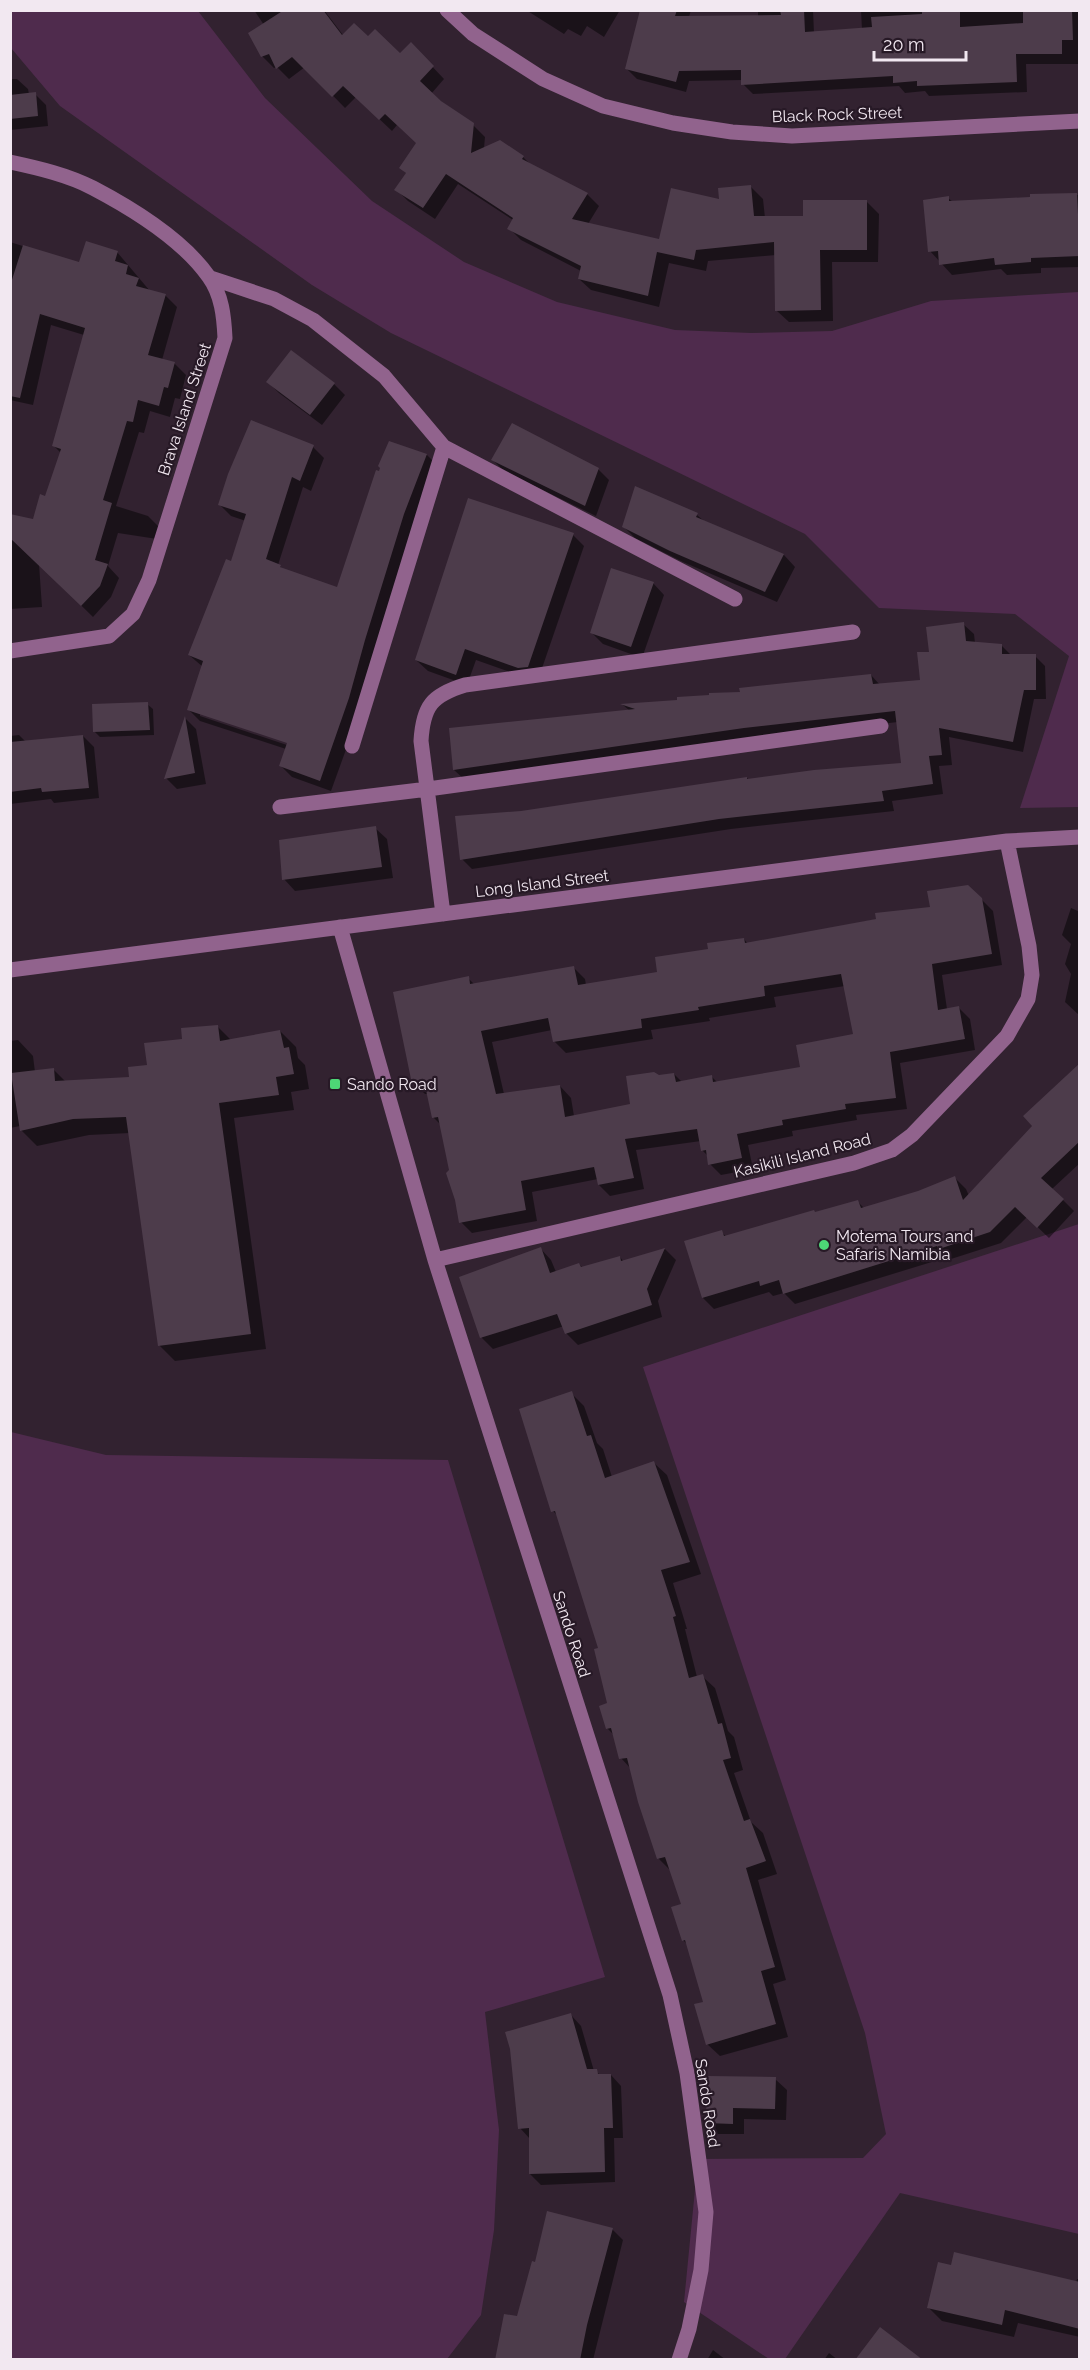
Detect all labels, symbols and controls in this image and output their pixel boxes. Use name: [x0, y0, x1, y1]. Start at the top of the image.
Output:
scale bar: [874, 24, 966, 62]
text: 20 m: [883, 34, 925, 55]
street label: Black Rock Street: [771, 103, 903, 126]
street label: Brava Island Street: [154, 340, 215, 478]
street label: Long Island Street: [474, 866, 611, 901]
place label: Sando Road: [347, 1075, 437, 1094]
marker: Sando Road: [328, 1077, 342, 1091]
street label: Kasikili Island Road: [732, 1129, 873, 1182]
place label: Motema Tours and Safaris Namibia: [836, 1227, 973, 1264]
marker: Motema Tours and Safaris Namibia: [817, 1238, 831, 1252]
street label: Sando Road: [549, 1589, 594, 1680]
street label: Sando Road: [691, 2057, 724, 2149]

